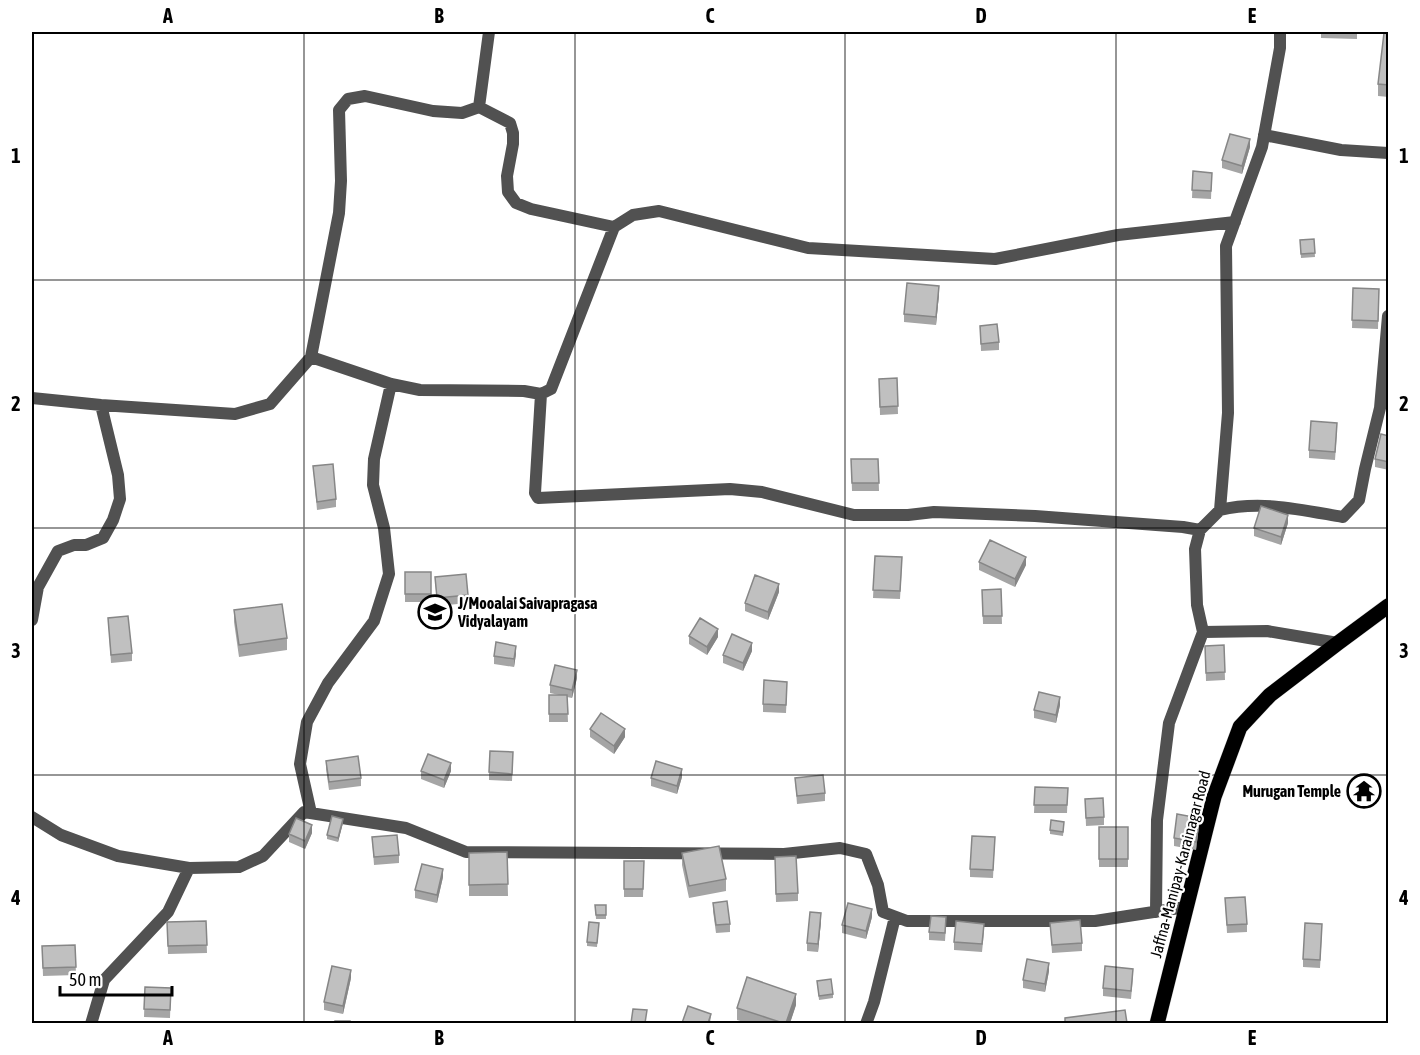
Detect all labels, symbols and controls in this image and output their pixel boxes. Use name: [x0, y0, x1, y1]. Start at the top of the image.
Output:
text: A: [162, 4, 173, 27]
text: B: [434, 4, 444, 27]
text: C: [706, 4, 715, 27]
text: D: [975, 4, 987, 27]
text: E: [1248, 4, 1257, 27]
text: 1: [11, 144, 21, 167]
text: 1: [1399, 144, 1409, 167]
text: 2: [11, 392, 21, 415]
text: 2: [1399, 392, 1409, 415]
school or university icon: J/Mooalai Saivapragasa Vidyalayam: [417, 594, 453, 630]
place label: J/Mooalai Saivapragasa Vidyalayam: [457, 594, 598, 630]
text: 3: [11, 639, 21, 662]
text: 3: [1399, 639, 1409, 662]
street label: Jaffna-Manipay-Karainagar Road: [1146, 769, 1215, 960]
temple icon: Murugan Temple: [1346, 773, 1382, 809]
place label: Murugan Temple: [1242, 782, 1341, 800]
text: 4: [10, 886, 21, 909]
text: 4: [1398, 886, 1409, 909]
scale bar: [60, 959, 172, 997]
text: 50 m: [69, 969, 101, 990]
text: A: [162, 1026, 173, 1049]
text: B: [434, 1026, 444, 1049]
text: C: [706, 1026, 715, 1049]
text: D: [975, 1026, 987, 1049]
text: E: [1248, 1026, 1257, 1049]

